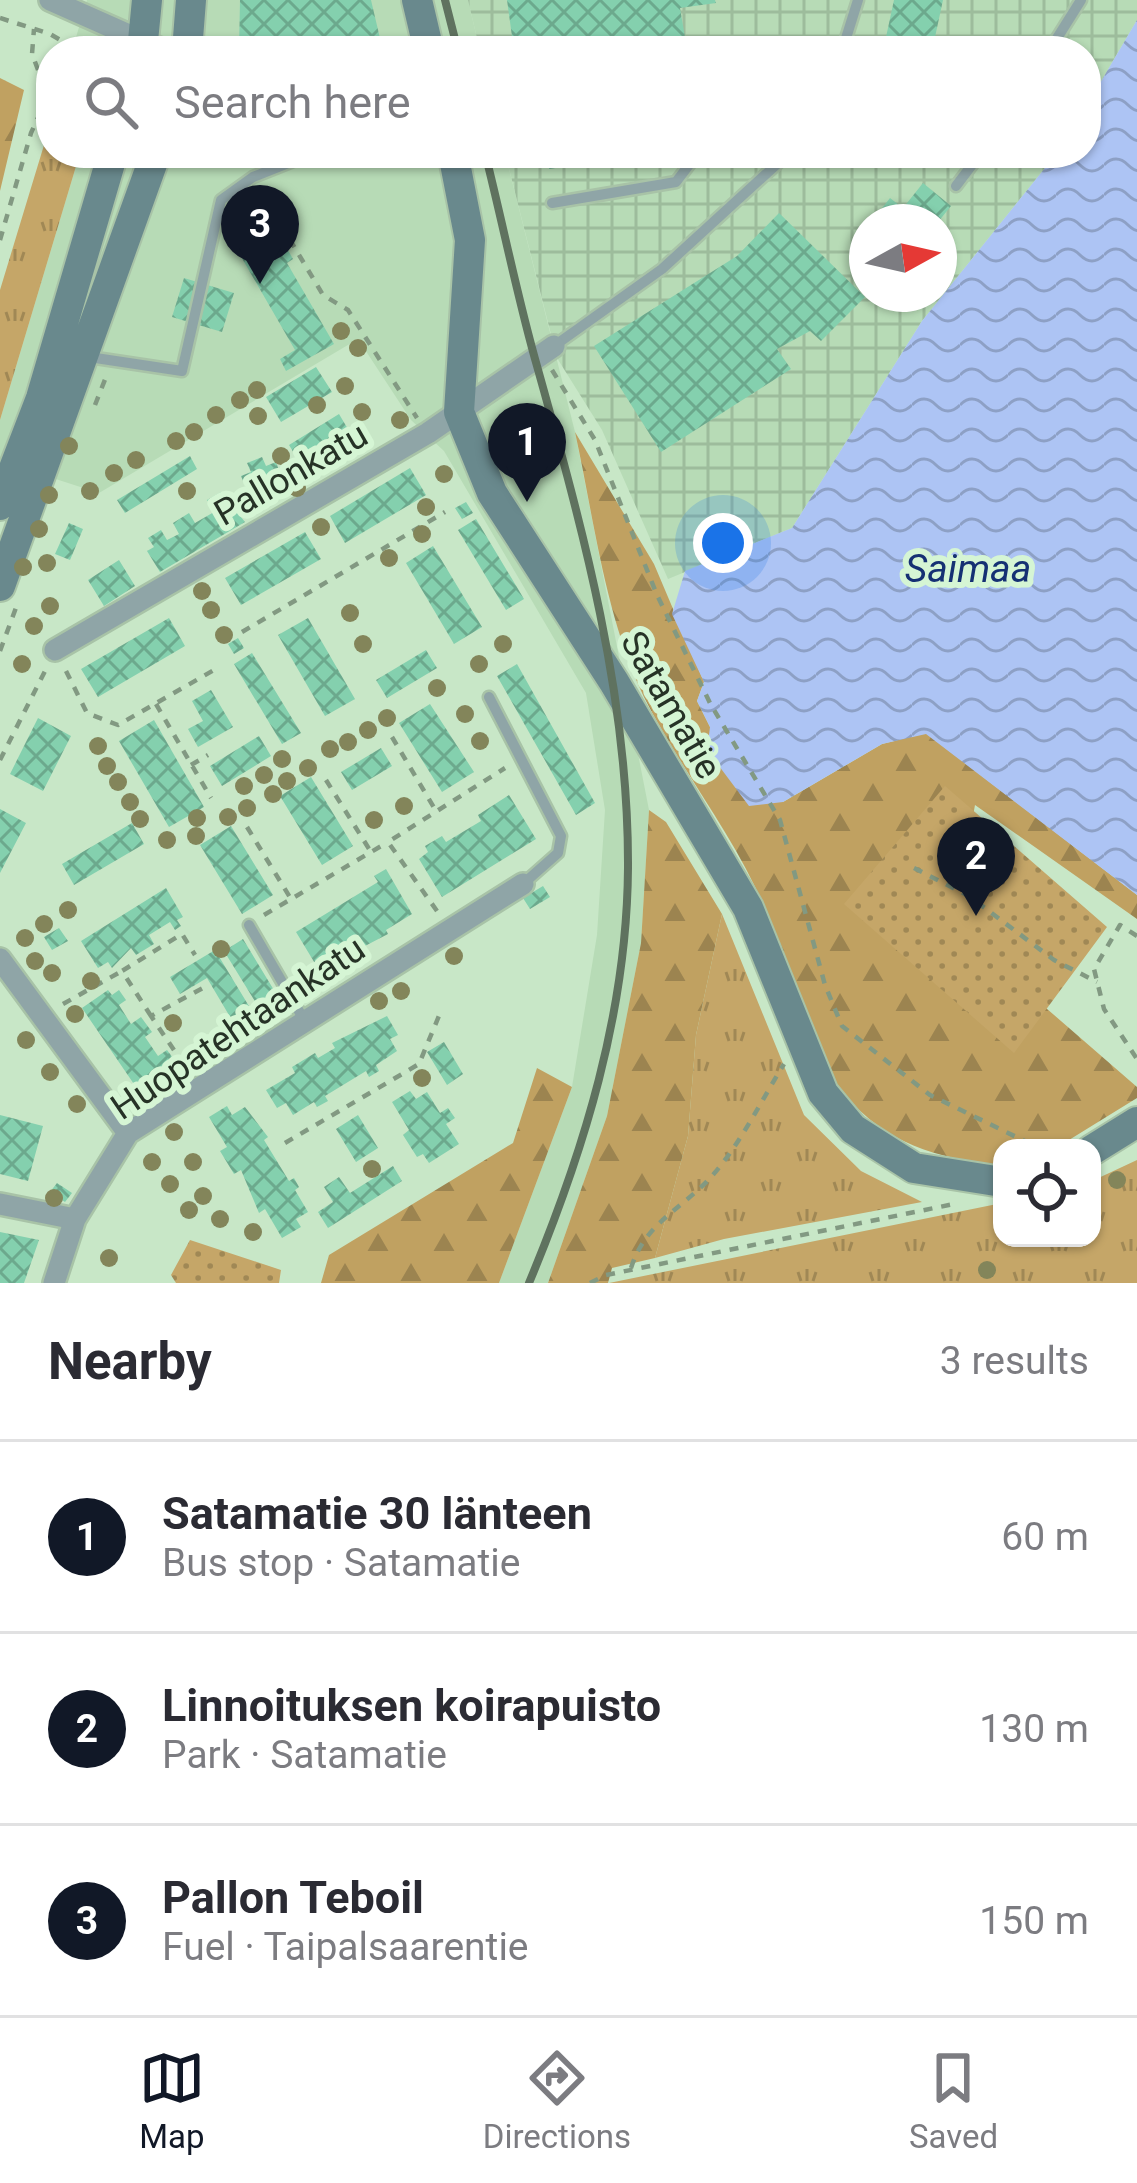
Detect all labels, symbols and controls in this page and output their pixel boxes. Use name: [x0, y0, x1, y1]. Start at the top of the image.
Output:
search box: [36, 36, 1101, 168]
icon: search: [78, 69, 144, 135]
text: Search here: [174, 76, 411, 129]
pin: 3: [221, 185, 299, 284]
north arrow: [849, 204, 957, 312]
pin: 1: [488, 403, 566, 502]
street label: Pallonkatu: [207, 413, 375, 535]
your location: [693, 513, 753, 573]
water label: Saimaa: [905, 546, 1031, 592]
street label: Satamatie: [612, 624, 730, 786]
pin: 2: [937, 817, 1015, 916]
street label: Huopatehtaankatu: [103, 928, 373, 1128]
map controls: [993, 1139, 1101, 1247]
button: locate: [993, 1139, 1101, 1247]
text: Nearby: [48, 1332, 212, 1391]
text: 3 results: [940, 1338, 1089, 1384]
text: Satamatie 30 länteen: [162, 1487, 592, 1540]
text: 1: [76, 1514, 98, 1560]
text: 60 m: [1001, 1514, 1089, 1560]
text: Bus stop · Satamatie: [162, 1540, 520, 1586]
text: Linnoituksen koirapuisto: [162, 1679, 661, 1732]
text: 2: [76, 1706, 98, 1752]
text: 130 m: [979, 1706, 1089, 1752]
text: Park · Satamatie: [162, 1732, 447, 1778]
text: Pallon Teboil: [162, 1871, 424, 1924]
text: 3: [76, 1898, 98, 1944]
text: 150 m: [979, 1898, 1089, 1944]
text: Fuel · Taipalsaarentie: [162, 1924, 529, 1970]
tab: Map: [139, 2045, 205, 2156]
tab: Directions: [483, 2045, 631, 2156]
tab: Saved: [909, 2045, 998, 2156]

